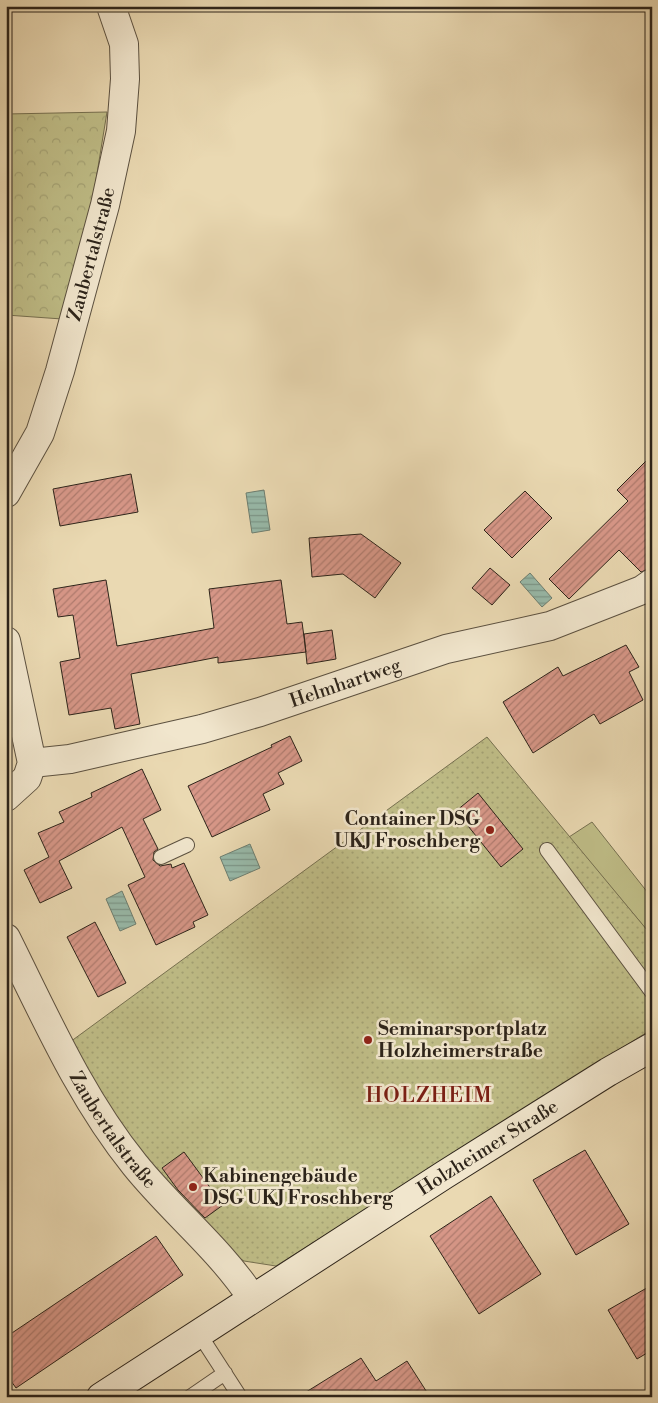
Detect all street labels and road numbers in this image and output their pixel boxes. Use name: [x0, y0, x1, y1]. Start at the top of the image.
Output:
street label: Zaubertalstraße: [62, 185, 120, 324]
street label: Helmhartweg: [286, 653, 404, 713]
street label: Zaubertalstraße: [64, 1067, 162, 1194]
street label: Holzheimer Straße: [413, 1094, 563, 1201]

